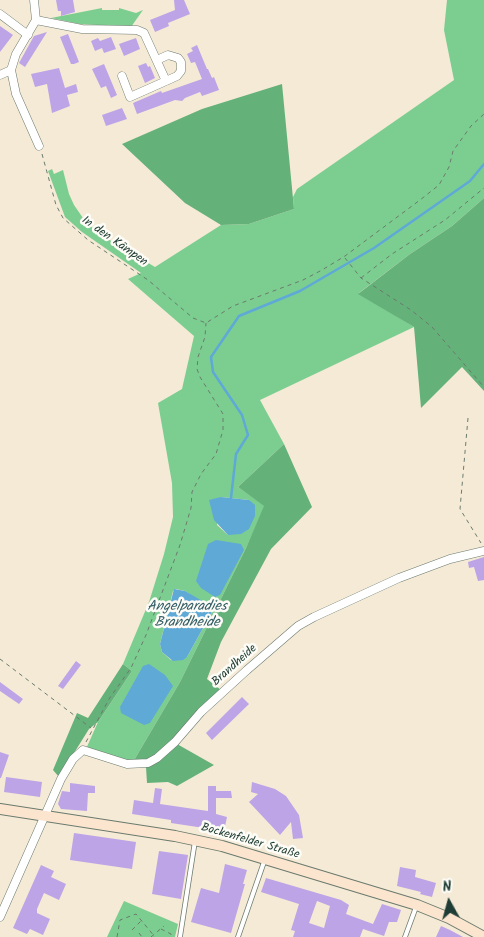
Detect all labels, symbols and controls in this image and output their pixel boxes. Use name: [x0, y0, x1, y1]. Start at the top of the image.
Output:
street label: In den Kämpen: [78, 214, 150, 270]
water label: Angelparadies Brandheide: [147, 600, 227, 632]
street label: Brandheide: [209, 642, 261, 690]
street label: Bockenfelder Straße: [199, 821, 301, 863]
text: N: [441, 876, 453, 899]
north arrow: [424, 877, 474, 927]

